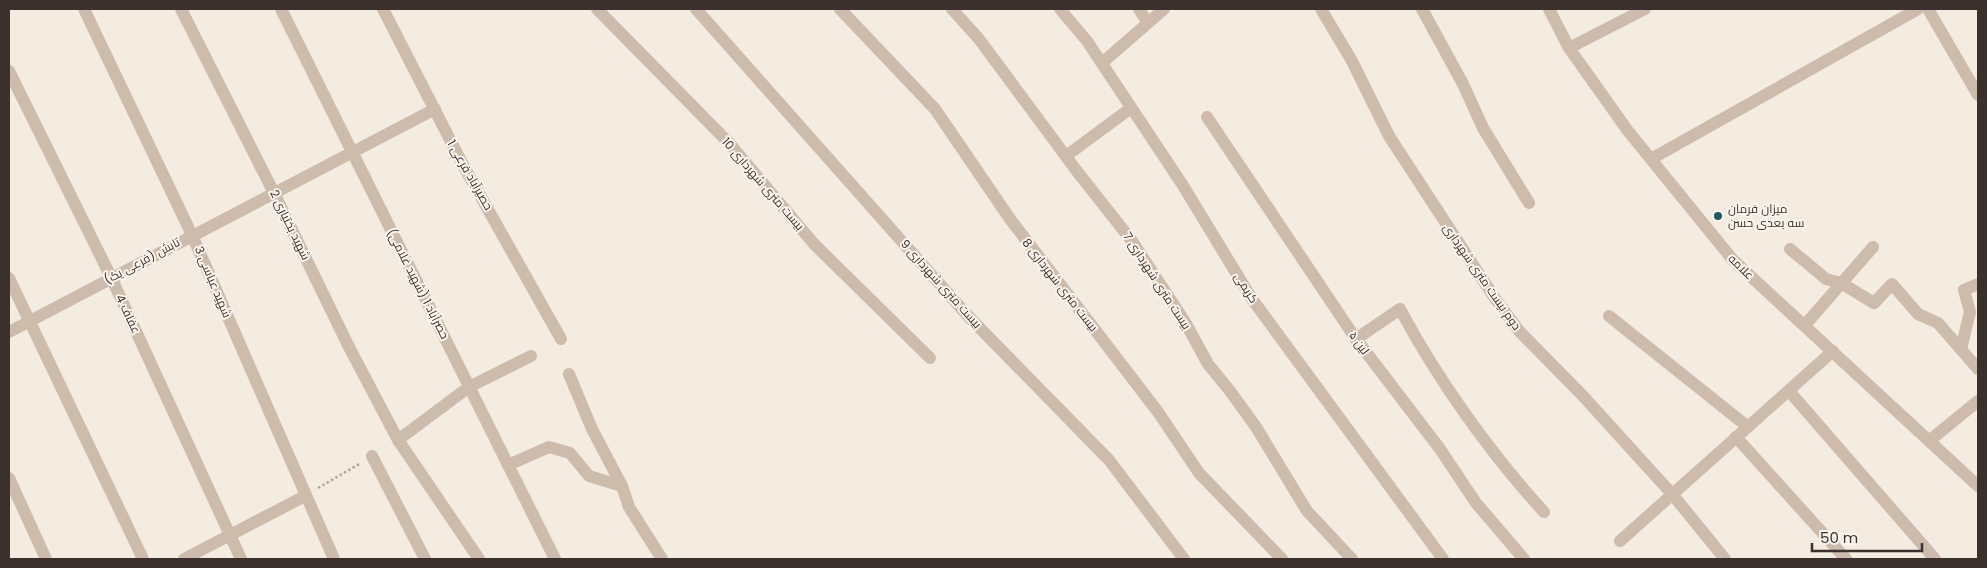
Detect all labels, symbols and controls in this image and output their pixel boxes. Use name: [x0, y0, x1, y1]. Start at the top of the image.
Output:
street label: بیست متری شهرداری 10: [718, 134, 808, 234]
street label: حصیرآباد فرعی 1: [443, 136, 497, 213]
street label: شهید بختیاری 2: [266, 187, 315, 263]
place label: میزان فرمان سه بعدی حسن: [1728, 200, 1805, 231]
marker: میزان فرمان سه بعدی حسن: [1712, 210, 1724, 222]
street label: دوم بیست متری شهرداری: [1439, 220, 1526, 333]
street label: حصرآباد 1 (شهید غلامی): [383, 226, 454, 342]
street label: بیست متری شهرداری 7: [1120, 229, 1195, 333]
street label: تابش (فرعی یک): [101, 233, 183, 288]
street label: بیست متری شهرداری 8: [1019, 235, 1102, 335]
street label: بیست متری شهرداری 9: [897, 236, 986, 332]
street label: شهید عباسی 3: [191, 244, 236, 320]
street label: علامه: [1725, 250, 1758, 283]
street label: کریمی: [1230, 269, 1262, 306]
street label: عفاف 4: [112, 291, 145, 336]
street label: لین ۵: [1345, 328, 1374, 358]
scale bar: [1812, 520, 1922, 552]
text: 50 m: [1820, 527, 1858, 548]

